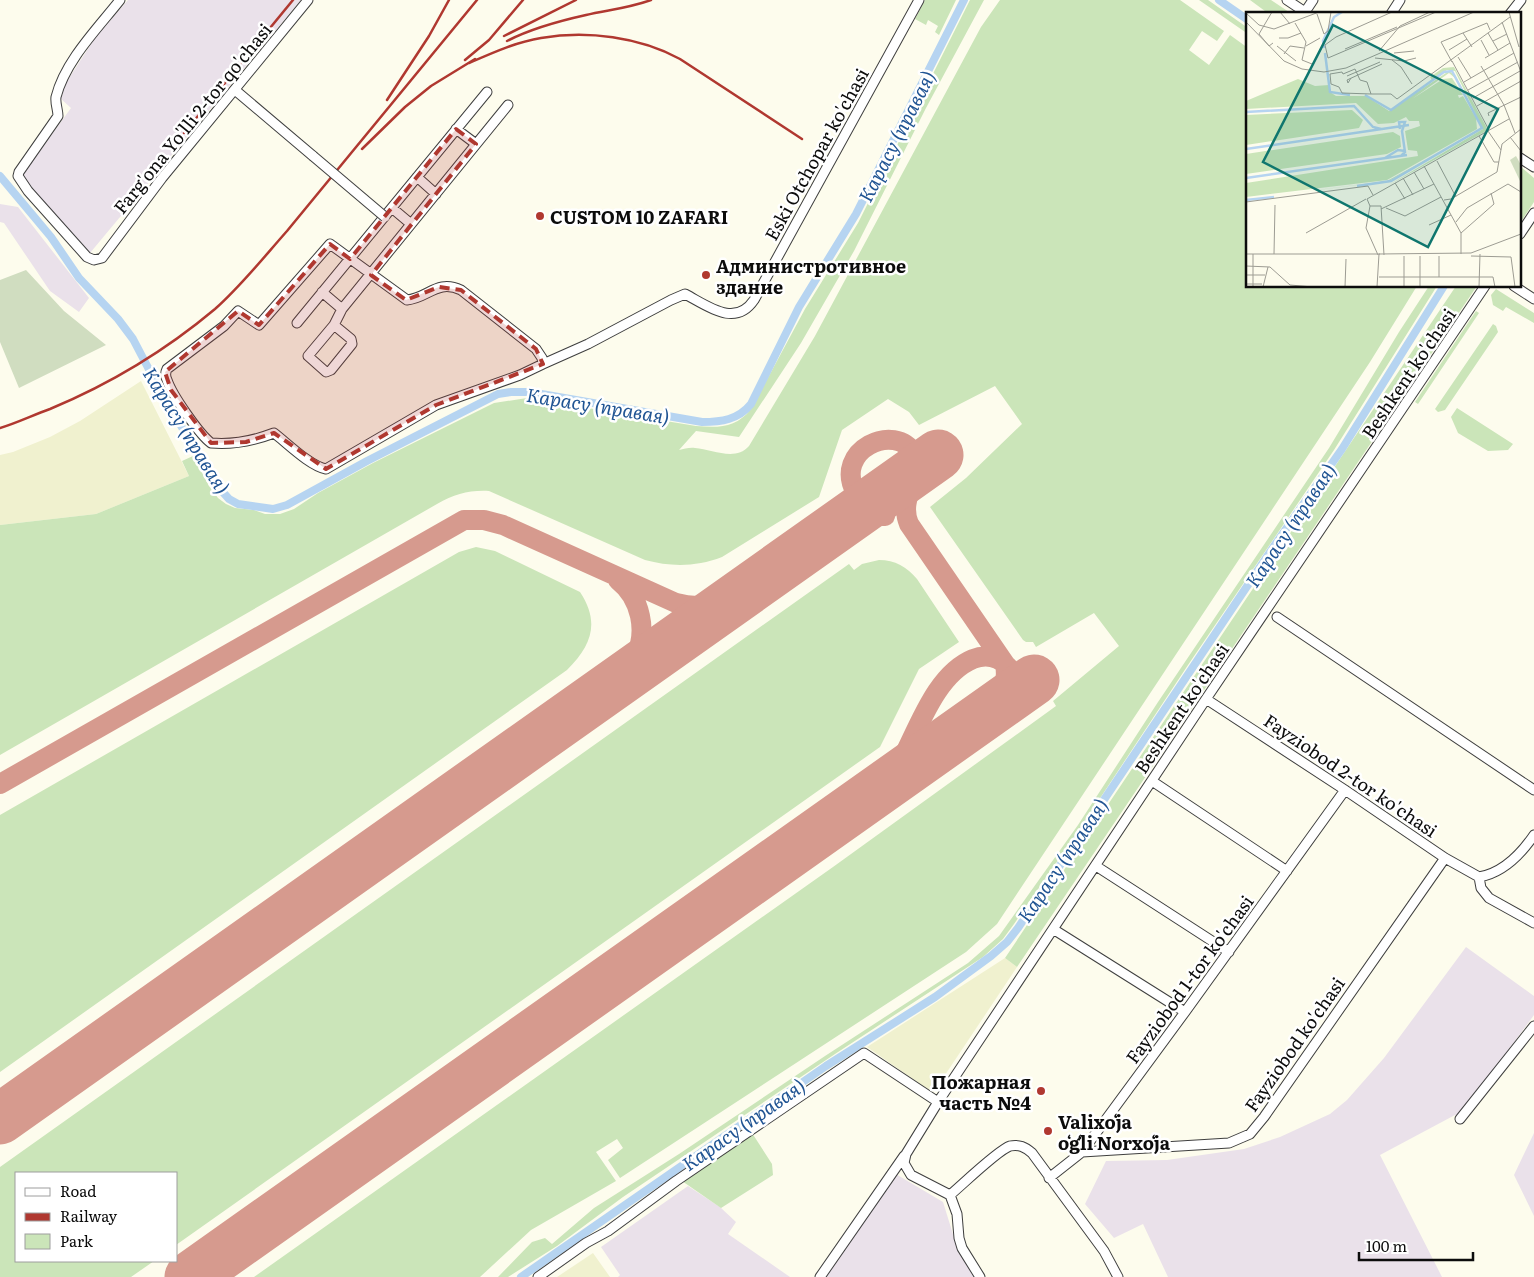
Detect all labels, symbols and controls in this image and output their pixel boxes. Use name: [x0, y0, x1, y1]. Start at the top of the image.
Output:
inset map: [1246, 12, 1522, 288]
street label: Farg'ona Yo'lli 2-tor qo'chasi: [106, 17, 278, 219]
street label: Eski Otchopar ko'chasi: [757, 63, 875, 245]
water label: Карасу (правая): [851, 65, 941, 207]
place label: CUSTOM 10 ZAFARI: [550, 203, 728, 230]
marker: CUSTOM 10 ZAFARI: [534, 210, 546, 222]
place label: Администротивное здание: [716, 252, 906, 300]
marker: Администротивное здание: [700, 269, 712, 281]
street label: Beshkent ko'chasi: [1354, 302, 1462, 444]
water label: Карасу (правая): [137, 361, 237, 499]
water label: Карасу (правая): [524, 380, 672, 430]
water label: Карасу (правая): [1238, 457, 1342, 593]
street label: Beshkent ko'chasi: [1127, 637, 1235, 779]
street label: Fayziobod 2-tor ko'chasi: [1259, 707, 1443, 843]
water label: Карасу (правая): [1010, 792, 1114, 928]
street label: Fayziobod 1-tor ko'chasi: [1119, 889, 1259, 1069]
street label: Fayziobod ko'chasi: [1237, 971, 1351, 1117]
place label: Пожарная часть №4: [931, 1068, 1031, 1116]
water label: Карасу (правая): [676, 1071, 810, 1177]
marker: Пожарная часть №4: [1035, 1085, 1047, 1097]
place label: Valixoʻja oʻgʻli Norxoʻja: [1058, 1108, 1171, 1156]
marker: Valixoʻja oʻgʻli Norxoʻja: [1042, 1125, 1054, 1137]
legend: [15, 1172, 178, 1262]
text: Road: [60, 1179, 96, 1202]
text: Railway: [60, 1204, 118, 1227]
text: Park: [60, 1229, 94, 1252]
scale bar: [1359, 1230, 1473, 1262]
text: 100 m: [1366, 1234, 1407, 1257]

